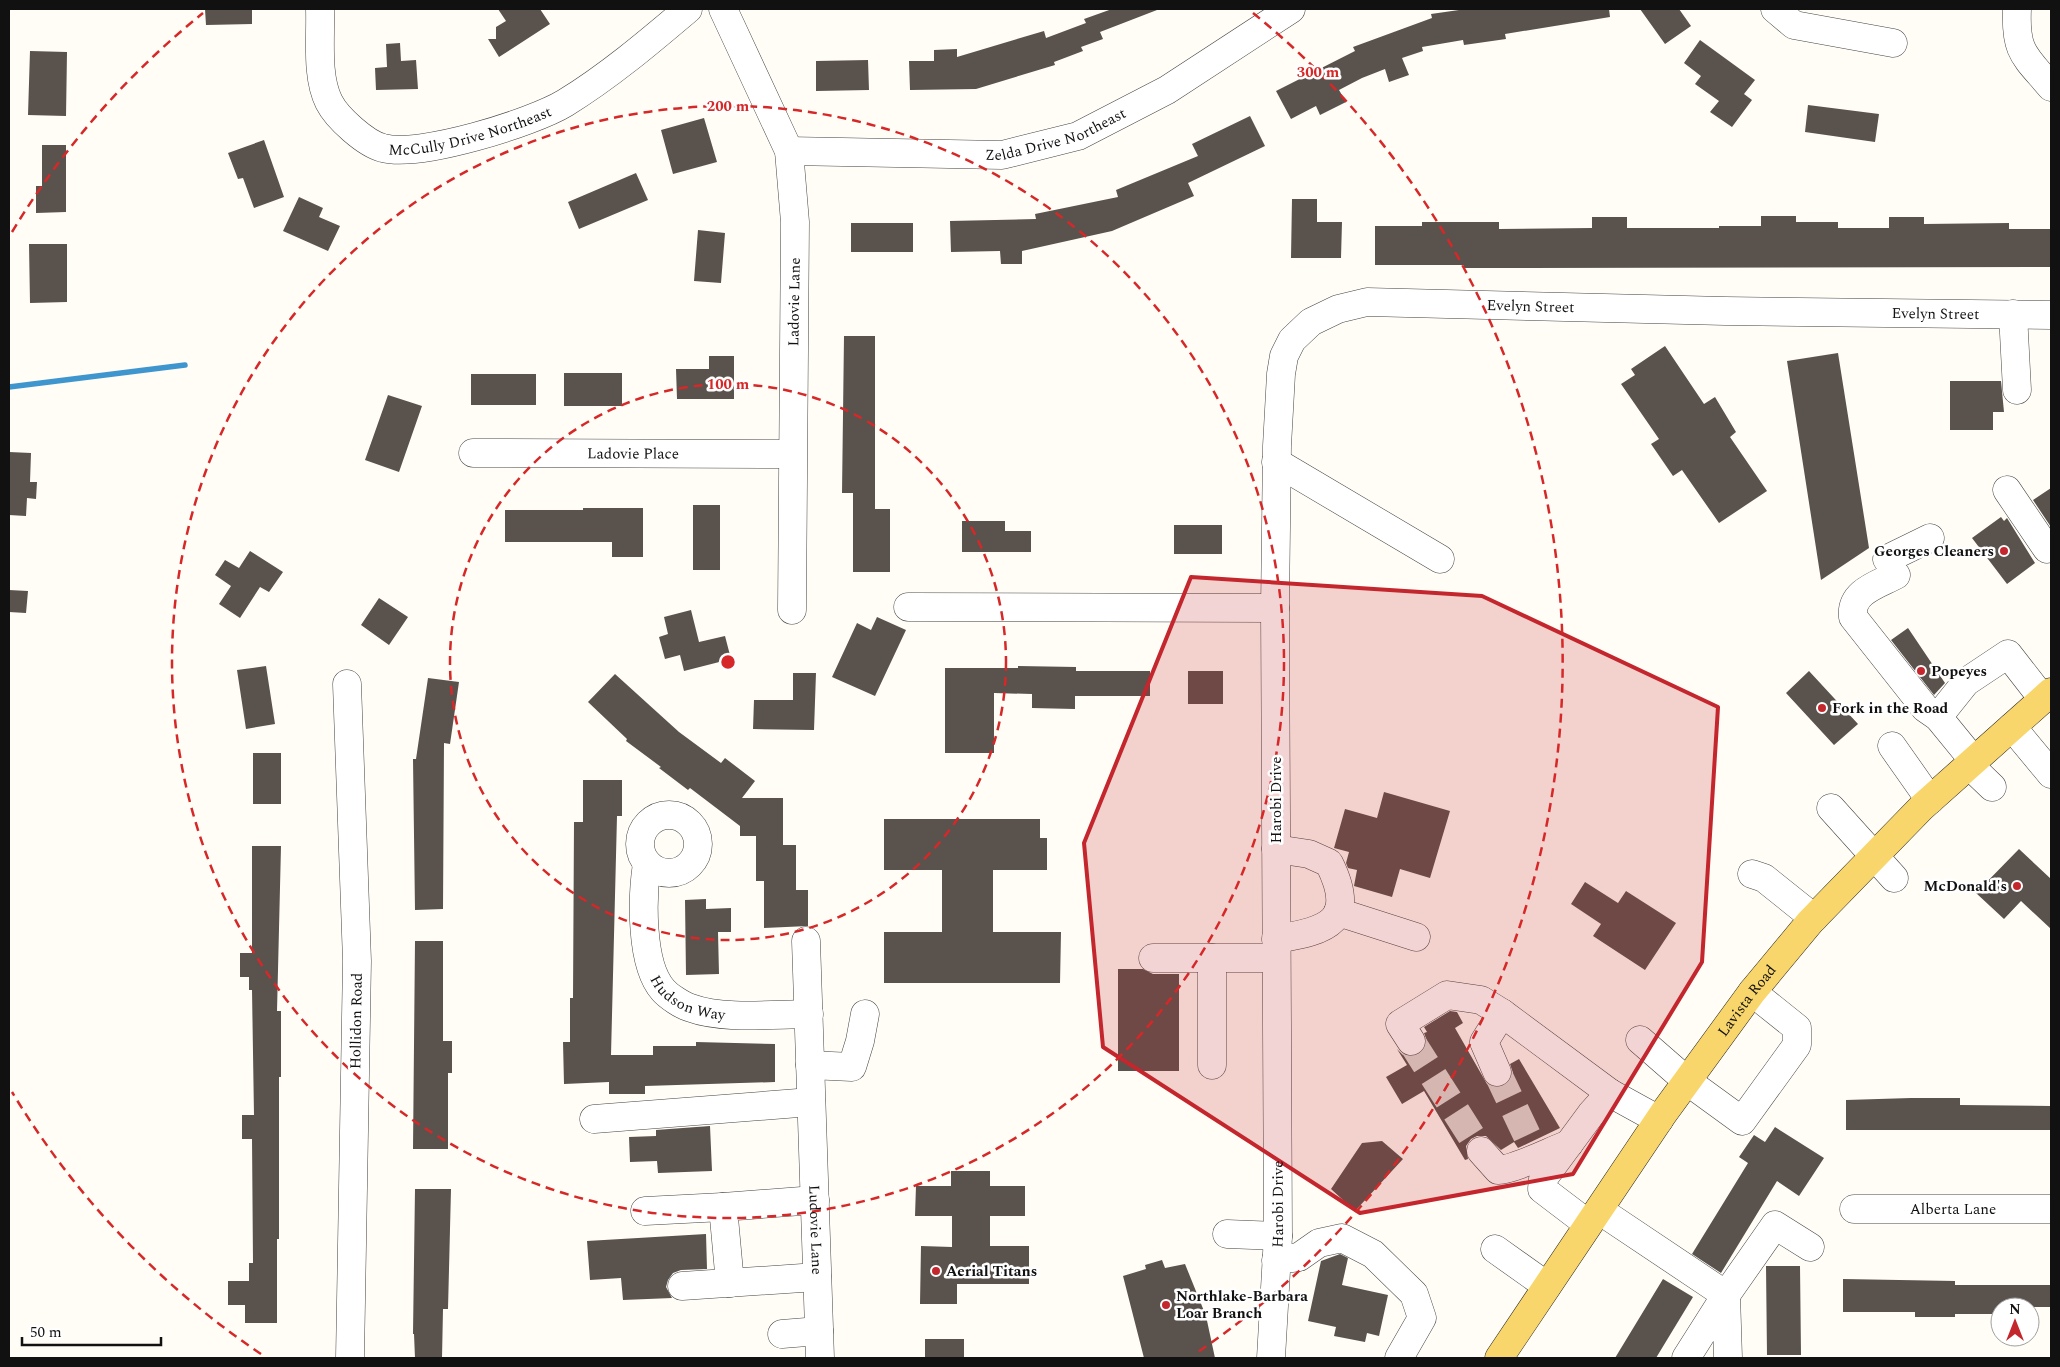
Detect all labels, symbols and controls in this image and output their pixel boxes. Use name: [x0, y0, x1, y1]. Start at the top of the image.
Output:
text: 300 m: [1297, 61, 1340, 84]
text: 200 m: [707, 95, 750, 118]
street label: McCully Drive Northeast: [388, 100, 555, 162]
street label: Zelda Drive Northeast: [985, 102, 1130, 167]
street label: Ladovie Lane: [782, 257, 807, 347]
street label: Evelyn Street: [1486, 294, 1575, 319]
street label: Evelyn Street: [1891, 302, 1979, 326]
text: 100 m: [707, 373, 750, 396]
street label: Ladovie Place: [587, 442, 679, 466]
place label: Georges Cleaners: [1874, 540, 1994, 563]
marker: Georges Cleaners: [1998, 545, 2010, 557]
centre of rings: [719, 653, 737, 671]
place label: Popeyes: [1931, 660, 1987, 683]
marker: Popeyes: [1915, 665, 1927, 677]
place label: Fork in the Road: [1832, 697, 1949, 720]
marker: Fork in the Road: [1816, 702, 1828, 714]
street label: Harobi Drive: [1265, 756, 1288, 844]
place label: McDonald's: [1924, 875, 2007, 898]
marker: McDonald's: [2011, 880, 2023, 892]
street label: Lavista Road: [1712, 960, 1782, 1042]
street label: Hudson Way: [644, 971, 727, 1027]
street label: Hollidon Road: [344, 973, 369, 1069]
street label: Harobi Drive: [1266, 1161, 1290, 1248]
street label: Ludovie Lane: [802, 1184, 828, 1275]
street label: Alberta Lane: [1910, 1198, 1996, 1221]
place label: Aerial Titans: [946, 1260, 1037, 1283]
marker: Aerial Titans: [930, 1265, 942, 1277]
place label: Northlake-Barbara Loar Branch: [1176, 1285, 1308, 1325]
north arrow: [1990, 1297, 2040, 1347]
marker: Northlake-Barbara Loar Branch: [1160, 1299, 1172, 1311]
text: N: [2009, 1299, 2021, 1320]
scale bar: [22, 1314, 161, 1346]
text: 50 m: [30, 1321, 62, 1344]

